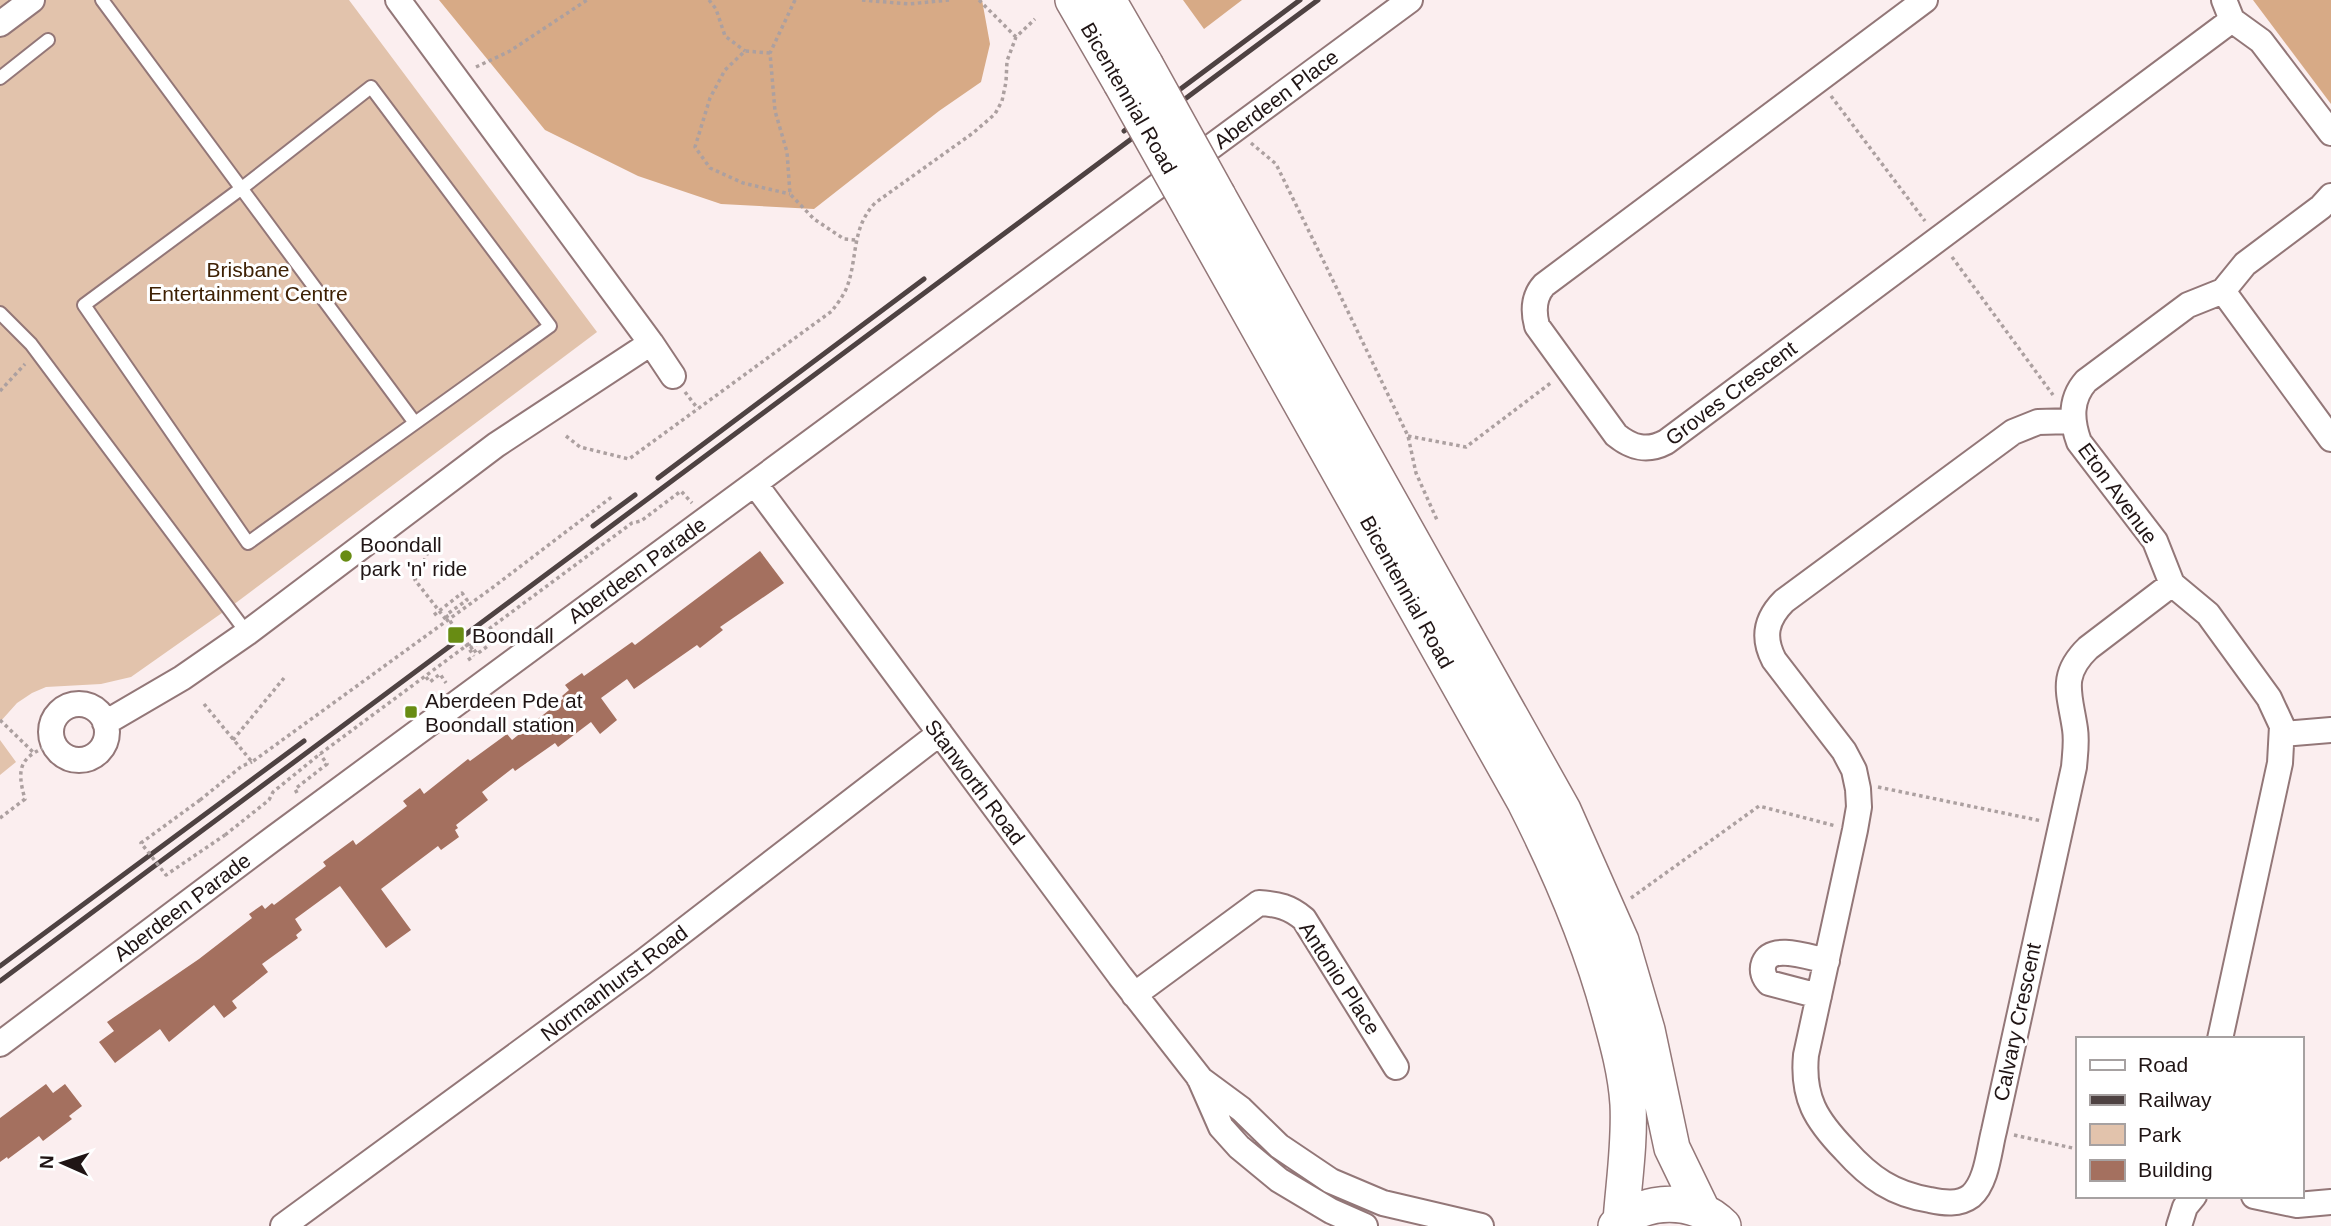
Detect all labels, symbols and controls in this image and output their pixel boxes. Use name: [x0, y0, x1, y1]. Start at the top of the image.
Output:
street label: Bicentennial Road: [1076, 18, 1182, 178]
street label: Aberdeen Place: [1209, 45, 1343, 153]
park label: Brisbane Entertainment Centre: [148, 258, 348, 305]
street label: Groves Crescent: [1661, 336, 1801, 450]
street label: Eton Avenue: [2074, 438, 2162, 548]
street label: Aberdeen Parade: [564, 512, 710, 628]
street label: Bicentennial Road: [1356, 512, 1458, 672]
place label: Boondall park 'n' ride: [360, 533, 467, 580]
marker: Boondall park 'n' ride: [338, 548, 354, 564]
place label: Boondall: [472, 624, 554, 647]
marker: Boondall: [446, 625, 466, 645]
place label: Aberdeen Pde at Boondall station: [425, 689, 583, 736]
marker: Aberdeen Pde at Boondall station: [403, 704, 419, 720]
street label: Stanworth Road: [921, 715, 1029, 849]
street label: Aberdeen Parade: [109, 848, 255, 966]
street label: Antonio Place: [1295, 917, 1385, 1039]
street label: Normanhurst Road: [536, 920, 692, 1046]
street label: Calvary Crescent: [1989, 941, 2045, 1103]
legend: [2076, 1037, 2303, 1198]
text: Road: [2138, 1053, 2188, 1076]
text: Railway: [2138, 1088, 2212, 1111]
text: Park: [2138, 1123, 2182, 1146]
north arrow: [28, 1128, 98, 1198]
text: N: [36, 1155, 57, 1170]
text: Building: [2138, 1158, 2213, 1181]

